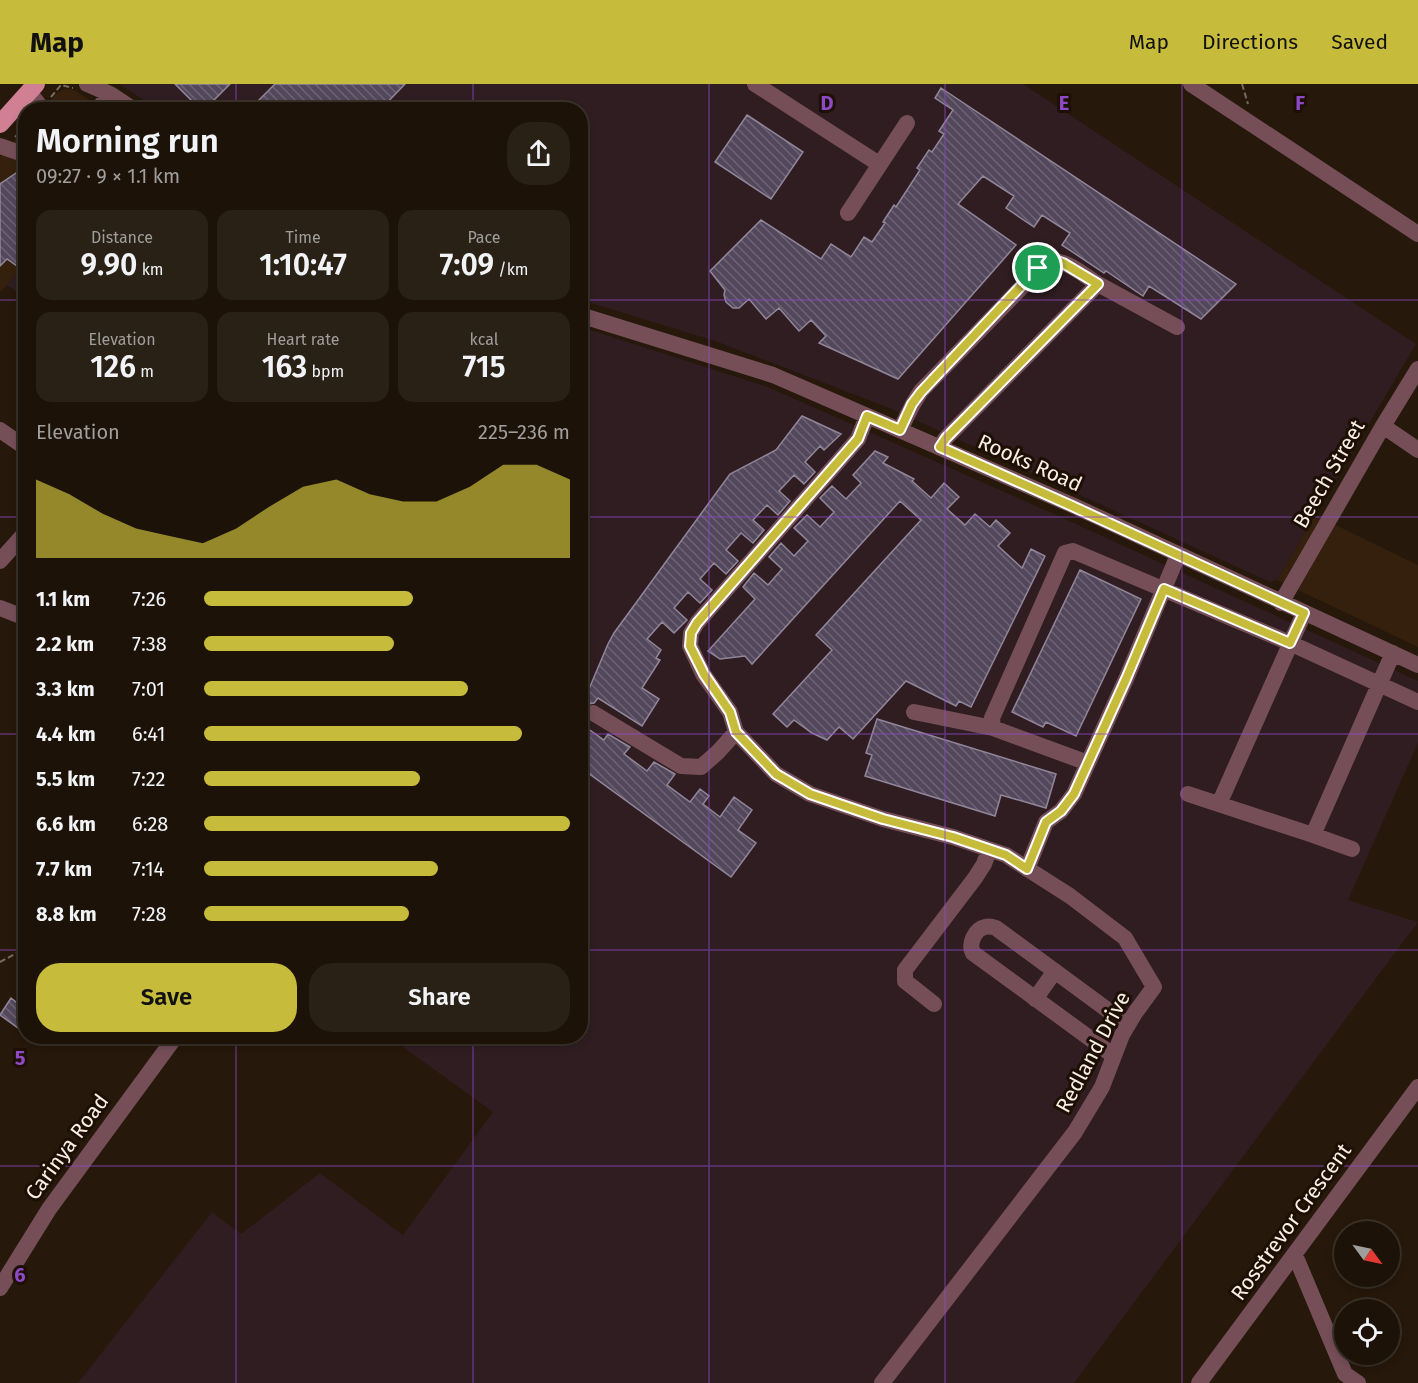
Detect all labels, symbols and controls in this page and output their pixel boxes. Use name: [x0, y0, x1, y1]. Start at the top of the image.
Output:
text: Map: [30, 26, 84, 59]
text: Map: [1129, 29, 1169, 55]
text: Directions: [1202, 29, 1298, 55]
text: Saved: [1331, 29, 1388, 55]
text: D: [820, 91, 834, 115]
text: E: [1059, 91, 1069, 115]
text: F: [1295, 91, 1305, 115]
text: Morning run: [36, 121, 219, 161]
button: share: [507, 122, 570, 185]
text: 09:27 · 9 × 1.1 km: [36, 164, 180, 188]
text: Distance: [91, 228, 153, 247]
text: Time: [285, 228, 321, 247]
text: Pace: [467, 228, 501, 247]
pin: [1012, 242, 1063, 293]
text: 9.90: [80, 247, 137, 283]
text: 1:10:47: [259, 247, 347, 283]
text: 7:09: [439, 247, 494, 283]
icon: arrive: [1021, 251, 1054, 284]
text: km: [137, 260, 164, 279]
text: /km: [494, 260, 529, 279]
text: Elevation: [88, 330, 156, 349]
text: Heart rate: [267, 330, 339, 349]
text: kcal: [470, 330, 498, 349]
text: 126: [90, 349, 136, 385]
text: 163: [262, 349, 307, 385]
text: 715: [463, 349, 505, 385]
text: m: [136, 362, 154, 381]
text: bpm: [307, 362, 344, 381]
street label: Beech Street: [1288, 415, 1371, 533]
text: Elevation: [36, 420, 120, 444]
text: 225–236 m: [478, 420, 570, 444]
street label: Rooks Road: [974, 428, 1086, 498]
text: 1.1 km: [36, 587, 90, 611]
text: 7:26: [132, 587, 166, 611]
text: 2.2 km: [36, 632, 94, 656]
text: 7:38: [132, 632, 167, 656]
text: 3.3 km: [36, 677, 95, 701]
text: 7:01: [132, 677, 165, 701]
text: 4.4 km: [36, 722, 96, 746]
text: 6:41: [132, 722, 166, 746]
text: 5.5 km: [36, 767, 95, 791]
text: 7:22: [132, 767, 165, 791]
text: 6.6 km: [36, 812, 96, 836]
text: 6:28: [132, 812, 168, 836]
text: 7.7 km: [36, 857, 92, 881]
text: 7:14: [132, 857, 164, 881]
text: 8.8 km: [36, 902, 97, 926]
text: 7:28: [132, 902, 167, 926]
button: Save: [36, 963, 297, 1032]
button: Share: [309, 963, 570, 1032]
street label: Redland Drive: [1050, 987, 1136, 1117]
text: 5: [15, 1046, 26, 1070]
street label: Carinya Road: [20, 1089, 114, 1205]
street label: Rosstrevor Crescent: [1225, 1138, 1357, 1306]
north arrow: [1334, 1221, 1400, 1287]
map controls: [1334, 1221, 1400, 1365]
text: 6: [14, 1263, 26, 1287]
button: locate: [1334, 1299, 1400, 1365]

